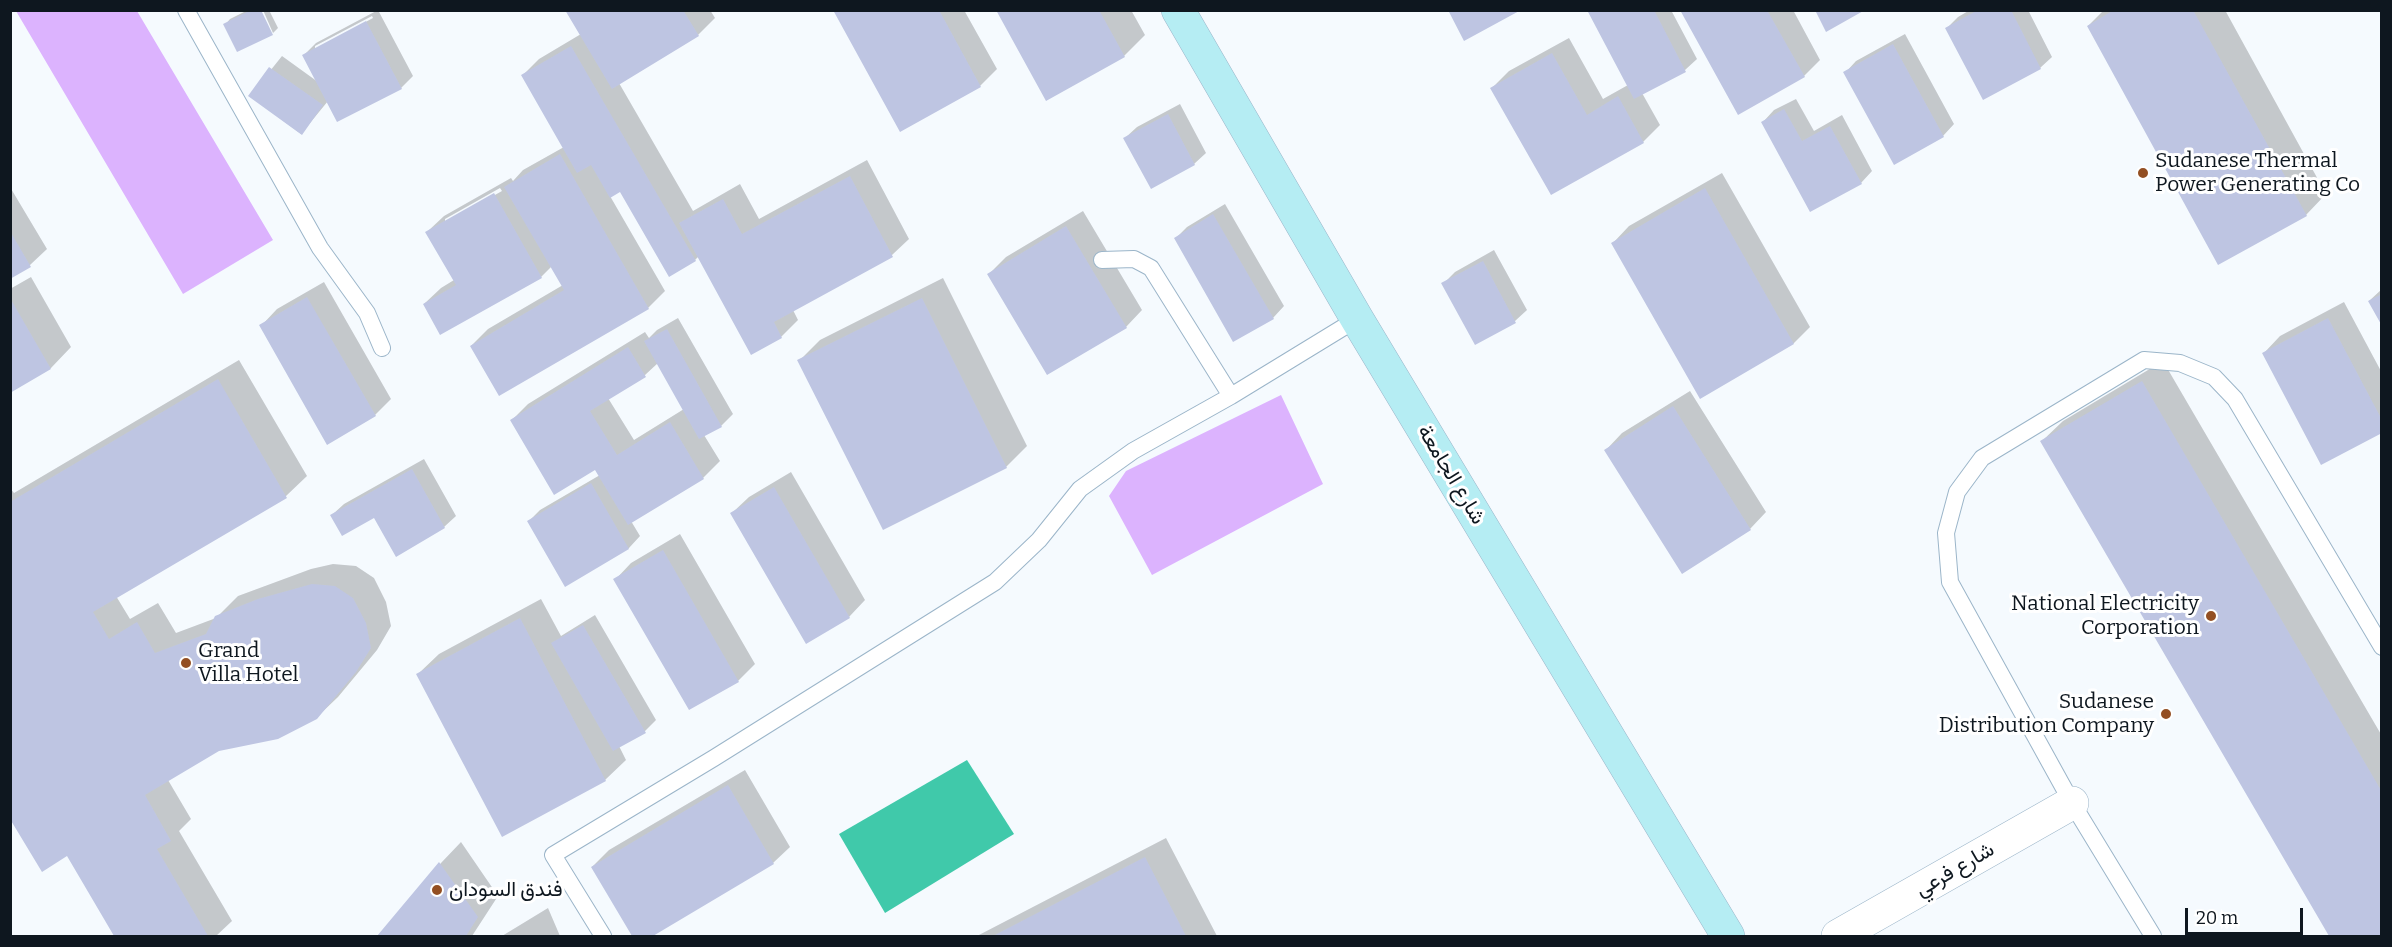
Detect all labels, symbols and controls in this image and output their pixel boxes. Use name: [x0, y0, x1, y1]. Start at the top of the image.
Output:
place label: Sudanese Thermal Power Generating Co: [2155, 148, 2360, 198]
marker: Sudanese Thermal Power Generating Co: [2136, 166, 2150, 180]
street label: شارع الجامعة: [1412, 421, 1490, 529]
place label: National Electricity Corporation: [2011, 591, 2199, 641]
marker: National Electricity Corporation: [2204, 609, 2218, 623]
place label: Grand Villa Hotel: [198, 638, 299, 688]
marker: Grand Villa Hotel: [179, 656, 193, 670]
place label: Sudanese Distribution Company: [1939, 689, 2154, 739]
marker: Sudanese Distribution Company: [2159, 707, 2173, 721]
street label: شارع فرعي: [1911, 837, 1999, 903]
place label: فندق السودان: [449, 877, 563, 903]
marker: فندق السودان: [430, 883, 444, 897]
scale bar: [2188, 896, 2306, 934]
text: 20 m: [2196, 907, 2238, 929]

